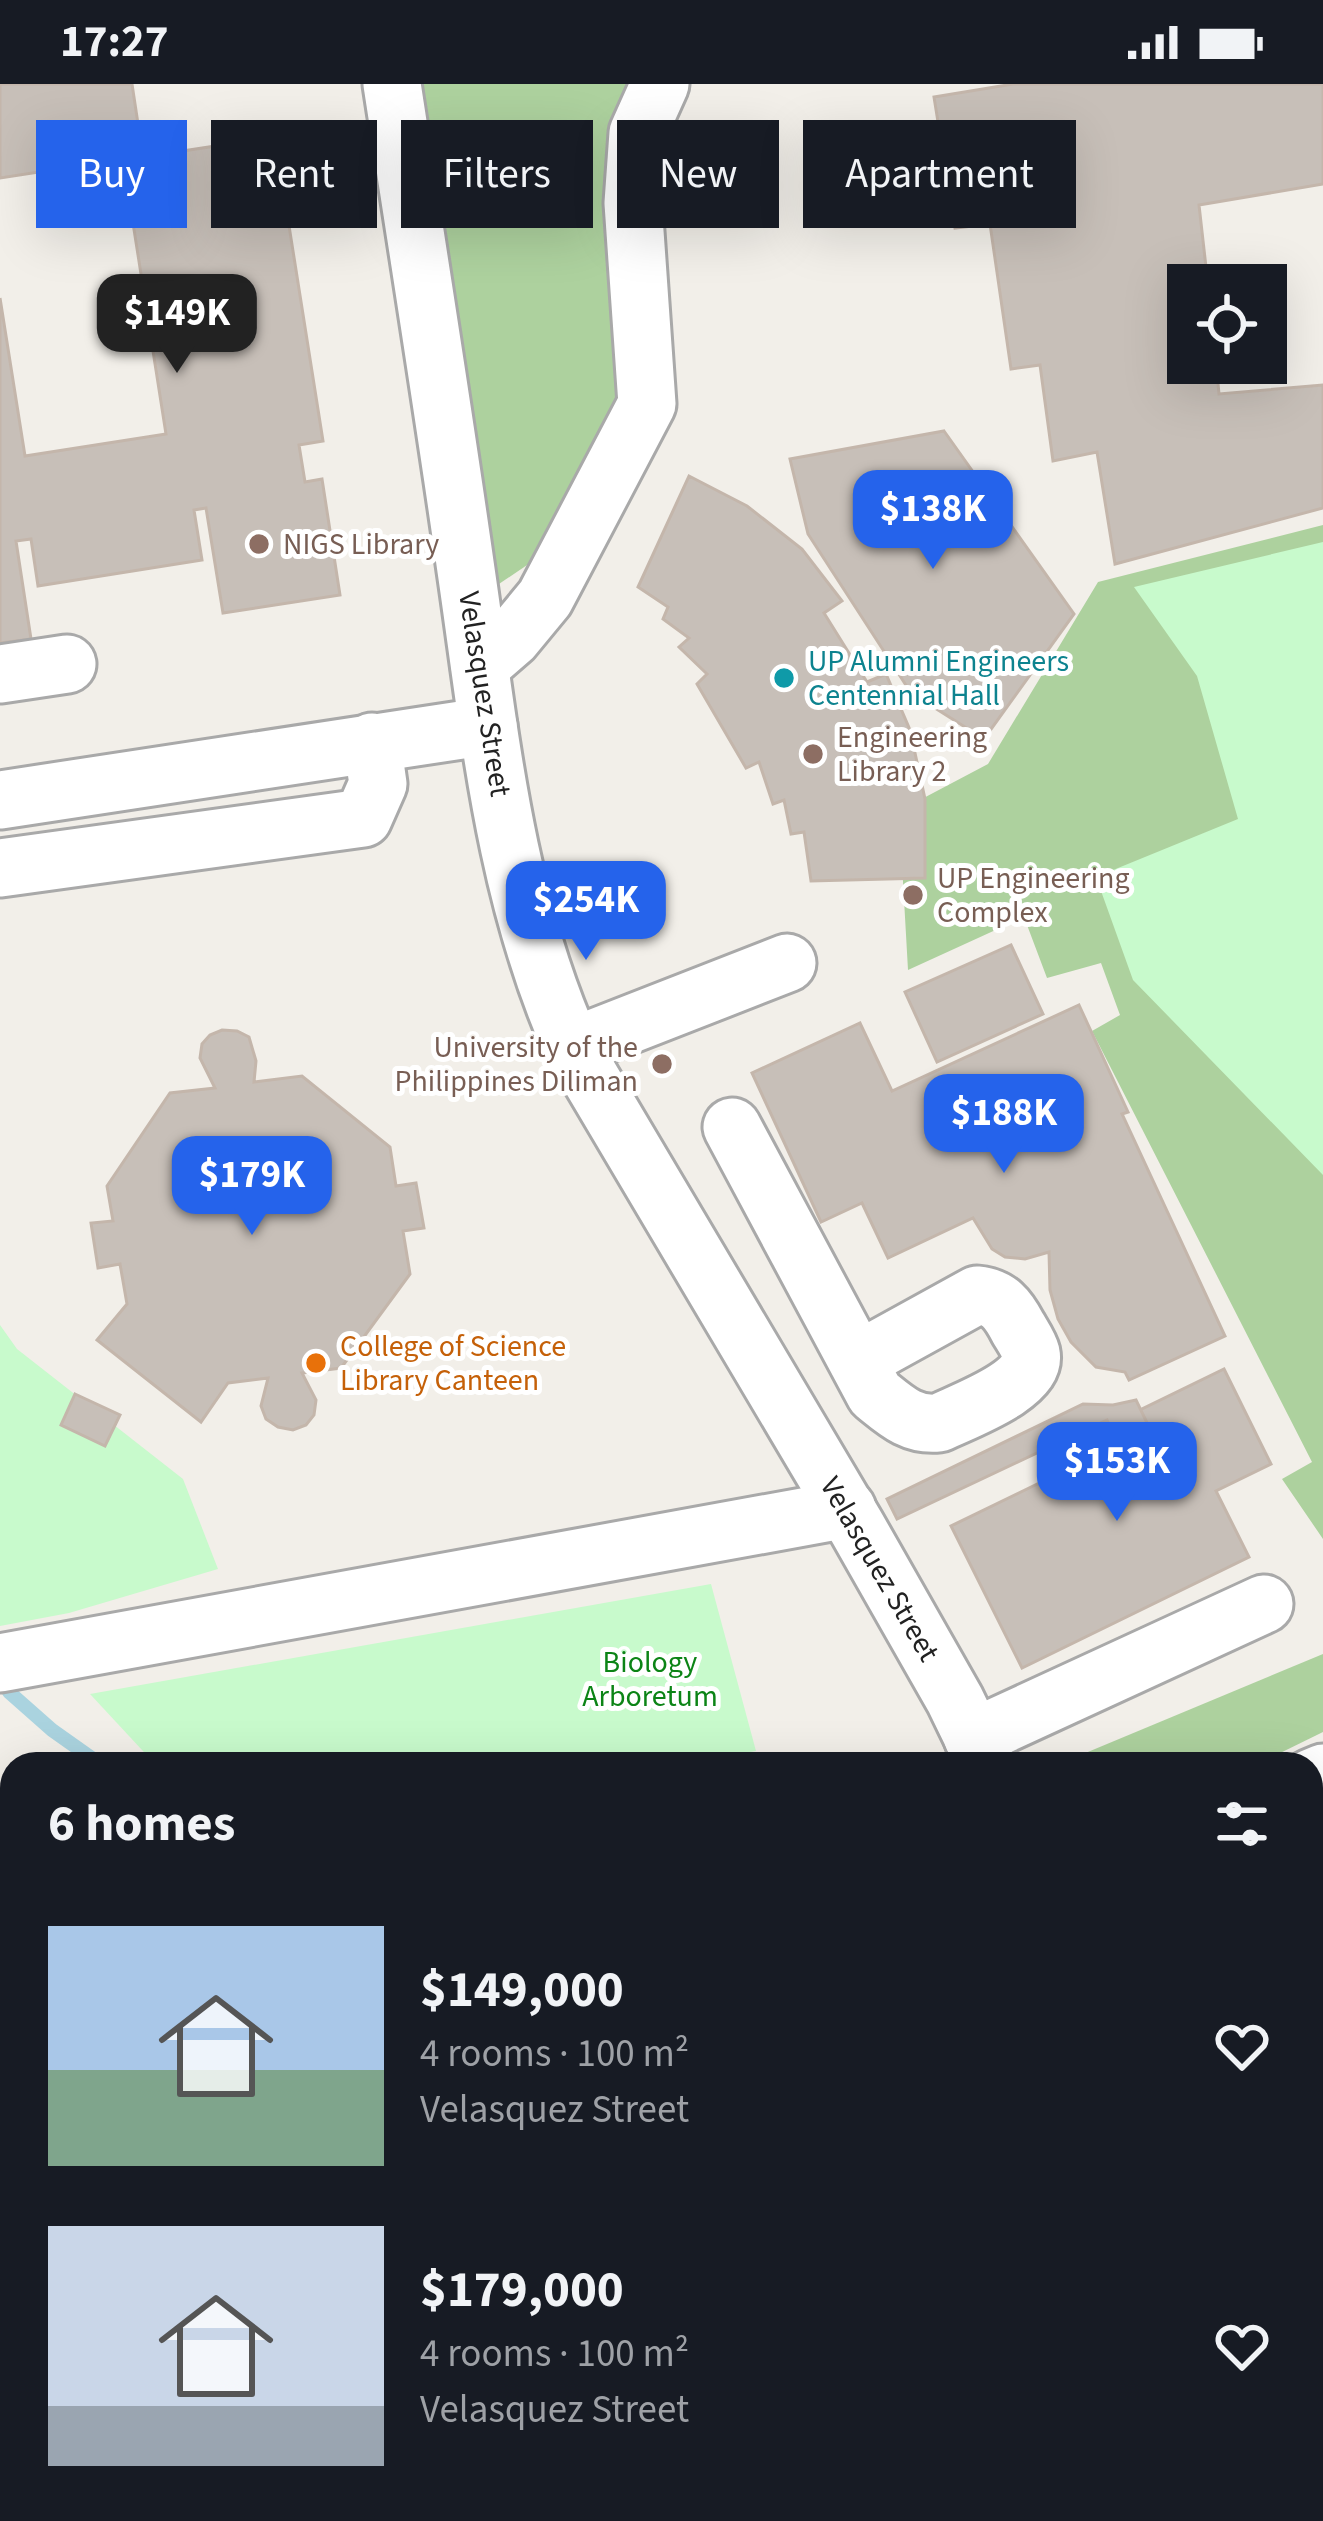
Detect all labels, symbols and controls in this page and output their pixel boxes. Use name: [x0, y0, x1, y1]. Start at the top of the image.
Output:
text: 17:27: [60, 10, 169, 74]
chip: Buy: [36, 120, 187, 228]
chip: Rent: [211, 120, 377, 228]
chip: Filters: [401, 120, 593, 228]
chip: New: [617, 120, 779, 228]
chip: Apartment: [803, 120, 1076, 228]
map controls: [1167, 264, 1287, 384]
button: locate: [1167, 264, 1287, 384]
pin: $149K: [93, 274, 261, 376]
text: $149K: [124, 285, 230, 341]
pin: $138K: [849, 470, 1017, 572]
text: $138K: [880, 481, 986, 537]
place label: NIGS Library: [283, 523, 439, 566]
marker: NIGS Library: [246, 531, 272, 557]
street label: Velasquez Street: [447, 588, 522, 800]
place label: UP Alumni Engineers Centennial Hall: [808, 640, 1069, 717]
marker: UP Alumni Engineers Centennial Hall: [771, 665, 797, 691]
place label: Engineering Library 2: [837, 716, 987, 793]
marker: Engineering Library 2: [800, 741, 826, 767]
place label: UP Engineering Complex: [937, 857, 1130, 934]
pin: $254K: [502, 861, 670, 963]
text: $254K: [533, 872, 639, 928]
marker: UP Engineering Complex: [900, 882, 926, 908]
place label: University of the Philippines Diliman: [394, 1026, 638, 1103]
marker: University of the Philippines Diliman: [649, 1051, 675, 1077]
pin: $188K: [920, 1074, 1088, 1176]
text: $188K: [951, 1085, 1057, 1141]
pin: $179K: [168, 1136, 336, 1238]
text: $179K: [199, 1147, 305, 1203]
place label: College of Science Library Canteen: [340, 1325, 566, 1402]
marker: College of Science Library Canteen: [303, 1350, 329, 1376]
pin: $153K: [1033, 1422, 1201, 1524]
text: $153K: [1064, 1433, 1170, 1489]
street label: Velasquez Street: [809, 1469, 950, 1670]
park label: Biology Arboretum: [582, 1641, 718, 1718]
text: 6 homes: [48, 1788, 235, 1860]
icon: filters: [1209, 1791, 1275, 1857]
text: $149,000: [420, 1954, 624, 2026]
icon: home: [144, 1974, 288, 2118]
icon: heart: [1209, 2013, 1275, 2079]
text: 4 rooms · 100 m²: [420, 2026, 689, 2082]
text: Velasquez Street: [420, 2082, 689, 2138]
text: $179,000: [420, 2254, 624, 2326]
icon: home: [144, 2274, 288, 2418]
icon: heart: [1209, 2313, 1275, 2379]
text: 4 rooms · 100 m²: [420, 2326, 689, 2382]
text: Velasquez Street: [420, 2382, 689, 2438]

